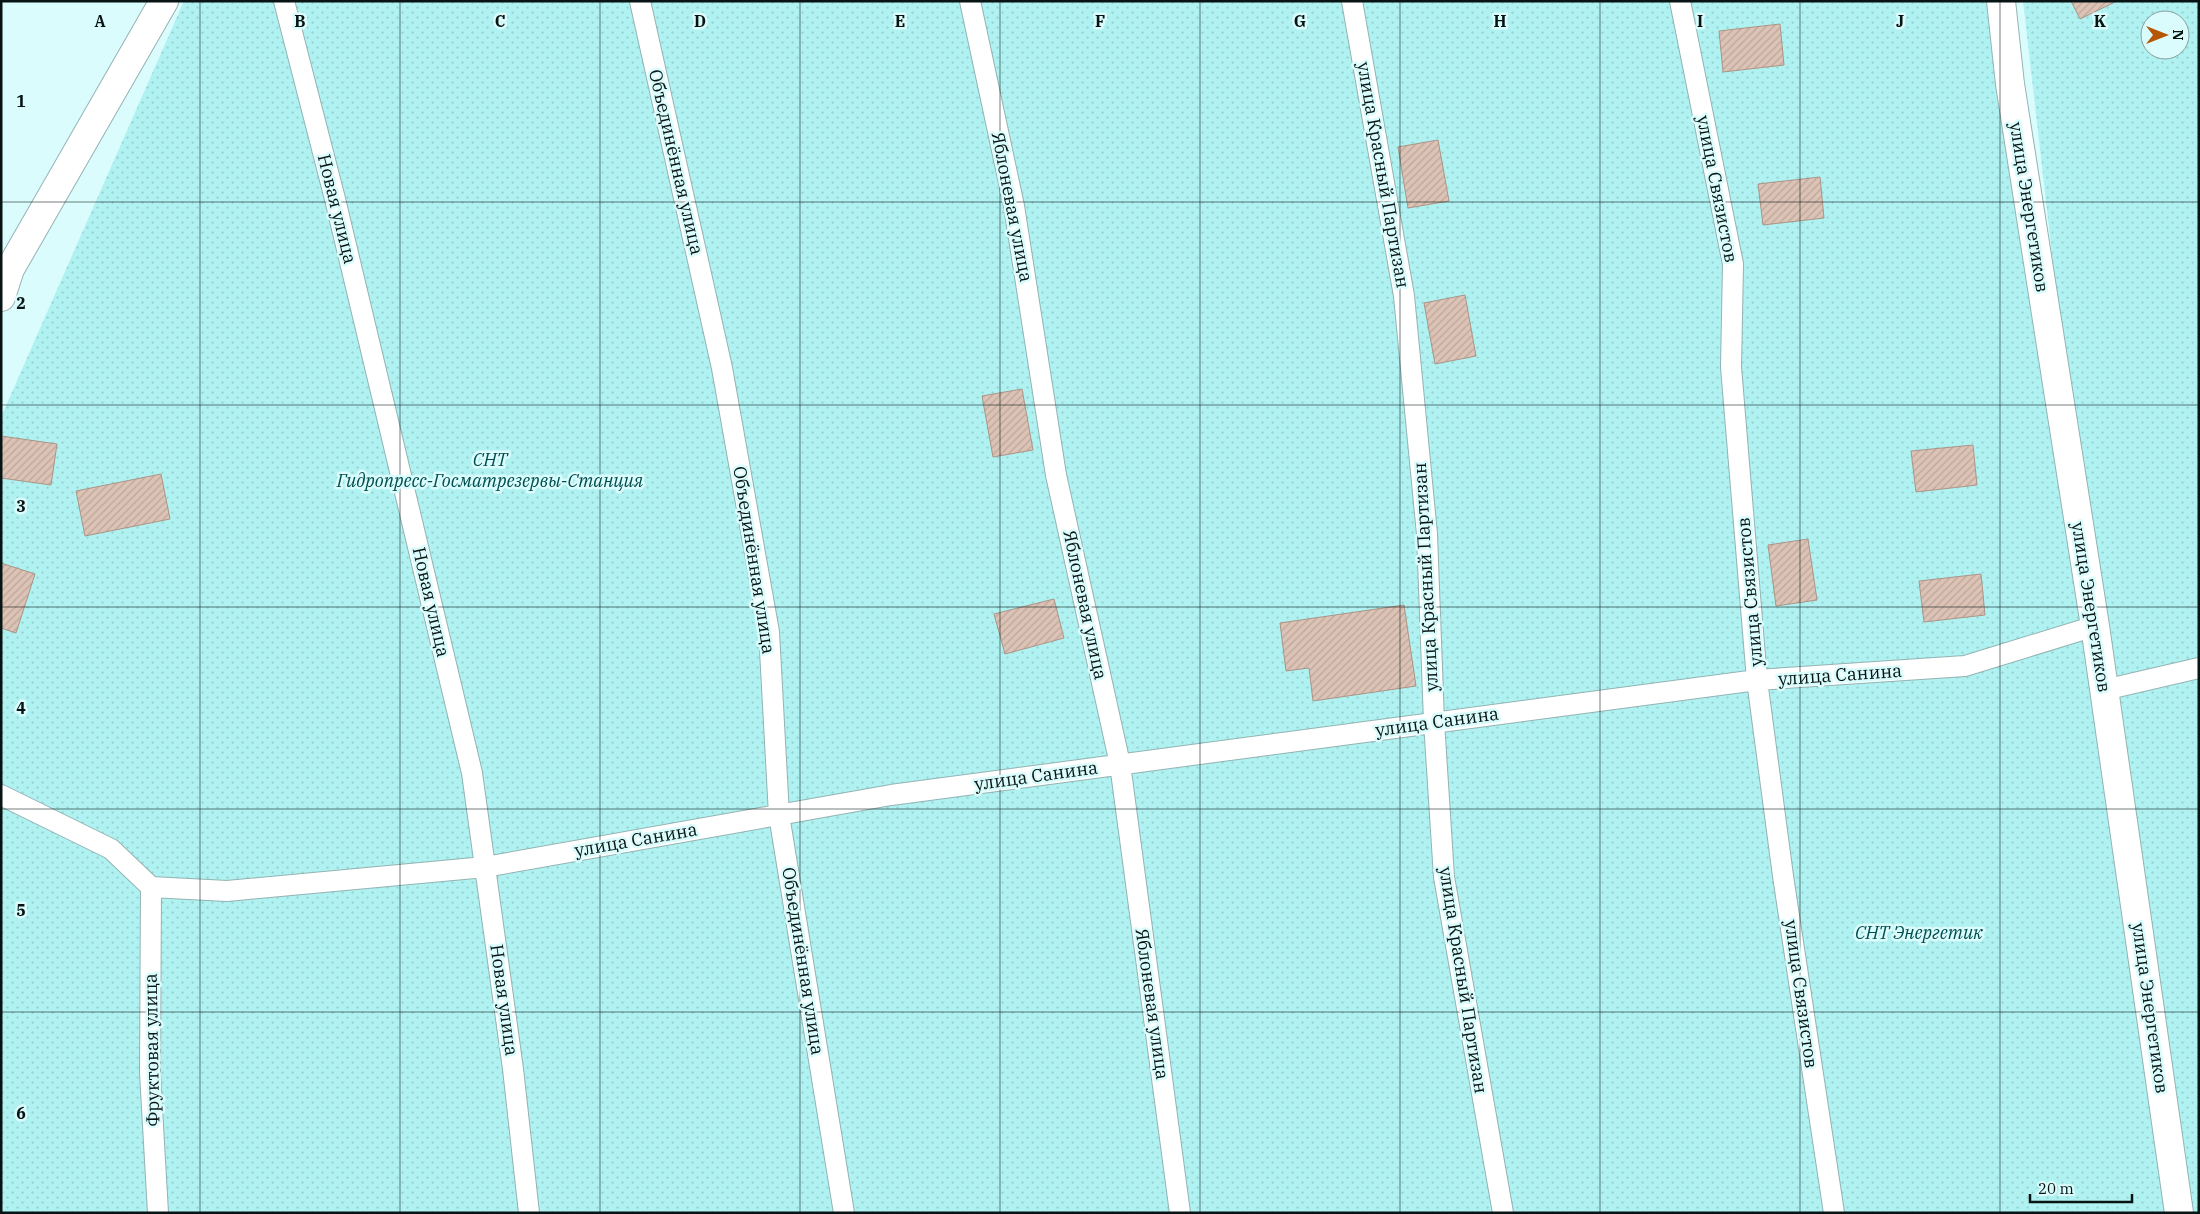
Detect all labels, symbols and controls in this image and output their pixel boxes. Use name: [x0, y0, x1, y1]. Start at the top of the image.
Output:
north arrow: [2140, 10, 2190, 60]
text: A: [94, 11, 106, 31]
text: B: [294, 11, 306, 31]
text: C: [495, 11, 505, 31]
text: D: [694, 11, 706, 31]
text: E: [895, 11, 905, 31]
text: F: [1095, 11, 1105, 31]
text: G: [1294, 11, 1306, 31]
text: H: [1494, 11, 1507, 31]
text: I: [1697, 11, 1703, 31]
text: J: [1896, 11, 1904, 31]
text: K: [2094, 11, 2107, 31]
text: N: [2169, 29, 2187, 41]
street label: улица Красный Партизан: [1352, 60, 1415, 290]
street label: Объединённая улица: [644, 67, 709, 257]
text: 1: [16, 91, 26, 111]
street label: улица Связистов: [1692, 113, 1743, 264]
street label: улица Энергетиков: [2005, 120, 2054, 294]
street label: Яблоневая улица: [987, 130, 1038, 284]
street label: Новая улица: [313, 152, 362, 266]
text: 2: [16, 293, 26, 313]
park label: СНТ Гидропресс-Госматрезервы-Станция: [336, 448, 644, 492]
street label: улица Красный Партизан: [1408, 462, 1443, 692]
street label: Объединённая улица: [728, 464, 781, 656]
text: 3: [16, 496, 26, 516]
street label: улица Связистов: [1732, 517, 1767, 667]
street label: улица Энергетиков: [2067, 520, 2116, 694]
street label: Яблоневая улица: [1058, 528, 1113, 682]
street label: Новая улица: [408, 545, 455, 659]
street label: улица Санина: [1777, 659, 1903, 690]
text: 4: [16, 698, 26, 718]
street label: улица Санина: [1374, 701, 1500, 742]
street label: улица Санина: [973, 755, 1099, 796]
street label: улица Санина: [573, 817, 699, 862]
street label: Объединённая улица: [777, 865, 830, 1057]
street label: улица Красный Партизан: [1434, 865, 1493, 1095]
text: 5: [16, 900, 26, 920]
street label: улица Связистов: [1780, 918, 1823, 1069]
park label: СНТ Энергетик: [1855, 921, 1983, 944]
street label: улица Энергетиков: [2127, 921, 2174, 1095]
street label: Яблоневая улица: [1131, 927, 1175, 1081]
street label: Новая улица: [485, 943, 524, 1057]
street label: Фруктовая улица: [139, 973, 164, 1127]
text: 6: [16, 1103, 26, 1123]
scale bar: [2030, 1172, 2132, 1204]
text: 20 m: [2038, 1179, 2074, 1198]

